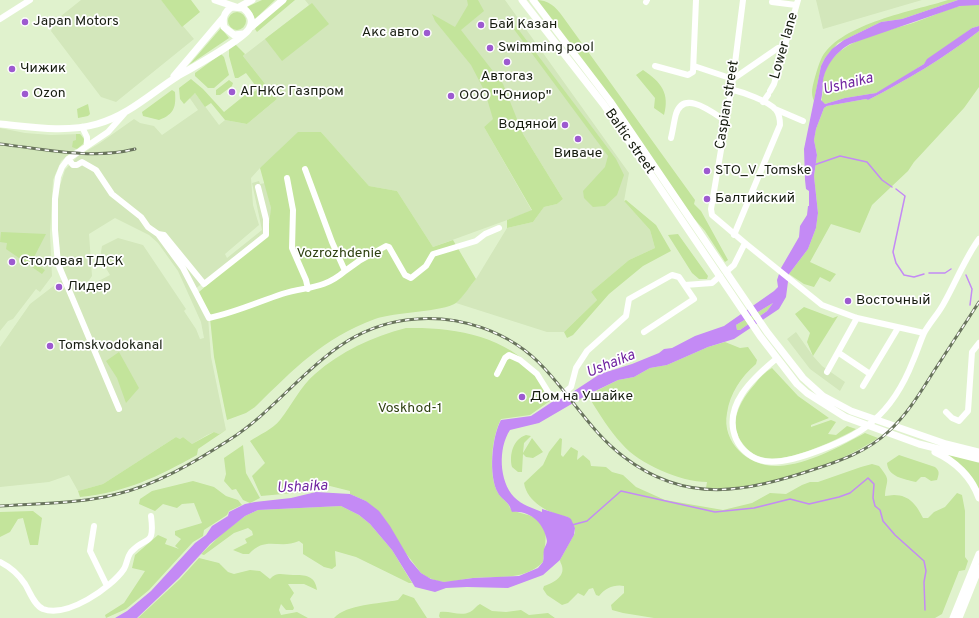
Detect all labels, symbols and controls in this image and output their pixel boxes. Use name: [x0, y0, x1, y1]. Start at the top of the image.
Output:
street label: Lower lane: [767, 11, 803, 81]
place label: Japan Motors: [33, 14, 119, 30]
marker: Japan Motors: [20, 17, 30, 27]
place label: Бай Казан: [489, 17, 557, 33]
marker: Бай Казан: [476, 20, 486, 30]
place label: Акс авто: [362, 25, 419, 41]
marker: Акс авто: [422, 28, 432, 38]
place label: Swimming pool: [498, 40, 594, 56]
marker: Swimming pool: [485, 43, 495, 53]
marker: Автогаз: [502, 57, 512, 67]
street label: Caspian street: [713, 59, 743, 151]
place label: Чижик: [20, 61, 66, 77]
marker: Чижик: [7, 64, 17, 74]
place label: Автогаз: [481, 69, 533, 85]
water label: Ushaika: [821, 70, 875, 100]
place label: АГНКС Газпром: [240, 84, 344, 100]
place label: Ozon: [33, 86, 66, 102]
marker: АГНКС Газпром: [227, 87, 237, 97]
place label: ООО "Юниор": [459, 88, 551, 104]
marker: Ozon: [20, 89, 30, 99]
marker: ООО "Юниор": [446, 91, 456, 101]
street label: Baltic street: [600, 106, 658, 178]
place label: Водяной: [498, 117, 557, 133]
marker: Водяной: [560, 120, 570, 130]
marker: Виваче: [573, 134, 583, 144]
place label: Виваче: [554, 146, 602, 162]
place label: STO_V_Tomske: [715, 163, 811, 179]
marker: STO_V_Tomske: [702, 166, 712, 176]
place label: Балтийский: [715, 191, 795, 207]
marker: Балтийский: [702, 194, 712, 204]
park label: Vozrozhdenie: [297, 246, 381, 262]
place label: Столовая ТДСК: [20, 254, 124, 270]
marker: Столовая ТДСК: [7, 257, 17, 267]
place label: Лидер: [67, 279, 111, 295]
marker: Лидер: [54, 282, 64, 292]
place label: Восточный: [856, 293, 930, 309]
marker: Восточный: [843, 296, 853, 306]
place label: Tomskvodokanal: [58, 338, 163, 354]
marker: Tomskvodokanal: [45, 341, 55, 351]
water label: Ushaika: [584, 347, 638, 383]
place label: Дом на Ушайке: [530, 389, 633, 405]
marker: Дом на Ушайке: [517, 392, 527, 402]
park label: Voskhod-1: [378, 401, 442, 417]
water label: Ushaika: [276, 478, 328, 498]

